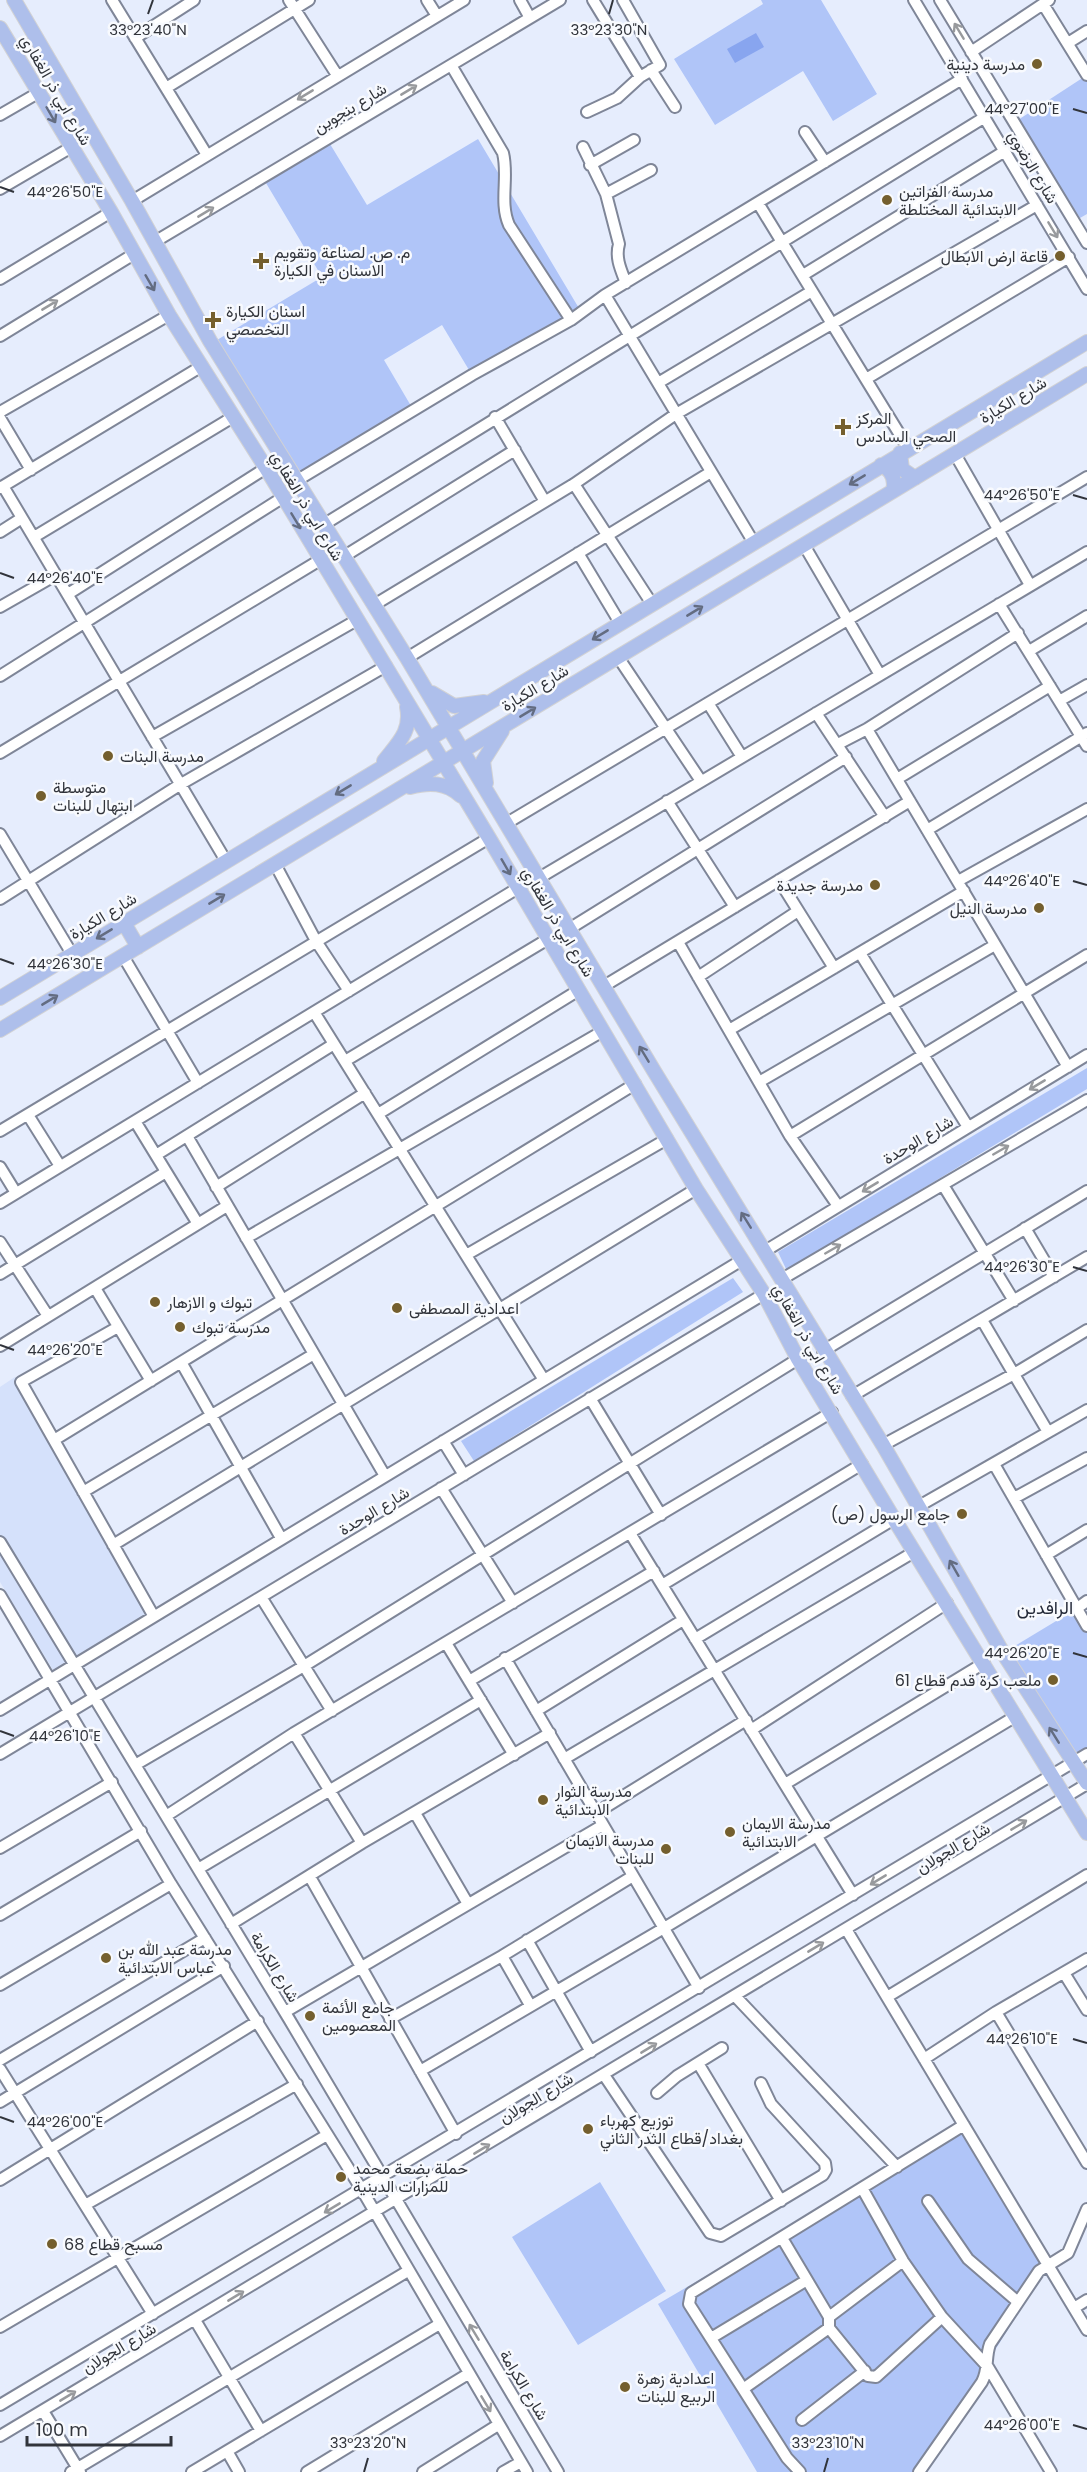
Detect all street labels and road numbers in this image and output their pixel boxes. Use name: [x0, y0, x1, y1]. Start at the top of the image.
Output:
street label: شارع ابي ذر الغفاري: [13, 30, 97, 151]
street label: شارع بنجوين: [309, 77, 391, 139]
street label: شارع الرضوي: [1000, 126, 1064, 209]
street label: شارع الكيارة: [975, 371, 1051, 429]
street label: شارع ابي ذر الغفاري: [263, 447, 349, 566]
street label: شارع الكيارة: [497, 659, 573, 717]
street label: شارع ابي ذر الغفاري: [514, 863, 600, 982]
street label: شارع الكيارة: [65, 887, 141, 945]
street label: شارع الوحدة: [878, 1110, 958, 1170]
street label: شارع ابي ذر الغفاري: [765, 1279, 849, 1400]
street label: شارع الوحدة: [334, 1481, 414, 1541]
street label: شارع الجولان: [912, 1817, 994, 1879]
street label: شارع الكرامة: [245, 1927, 305, 2007]
street label: شارع الجولان: [495, 2067, 577, 2129]
street label: شارع الجولان: [78, 2317, 160, 2379]
street label: شارع الكرامة: [494, 2345, 554, 2425]

